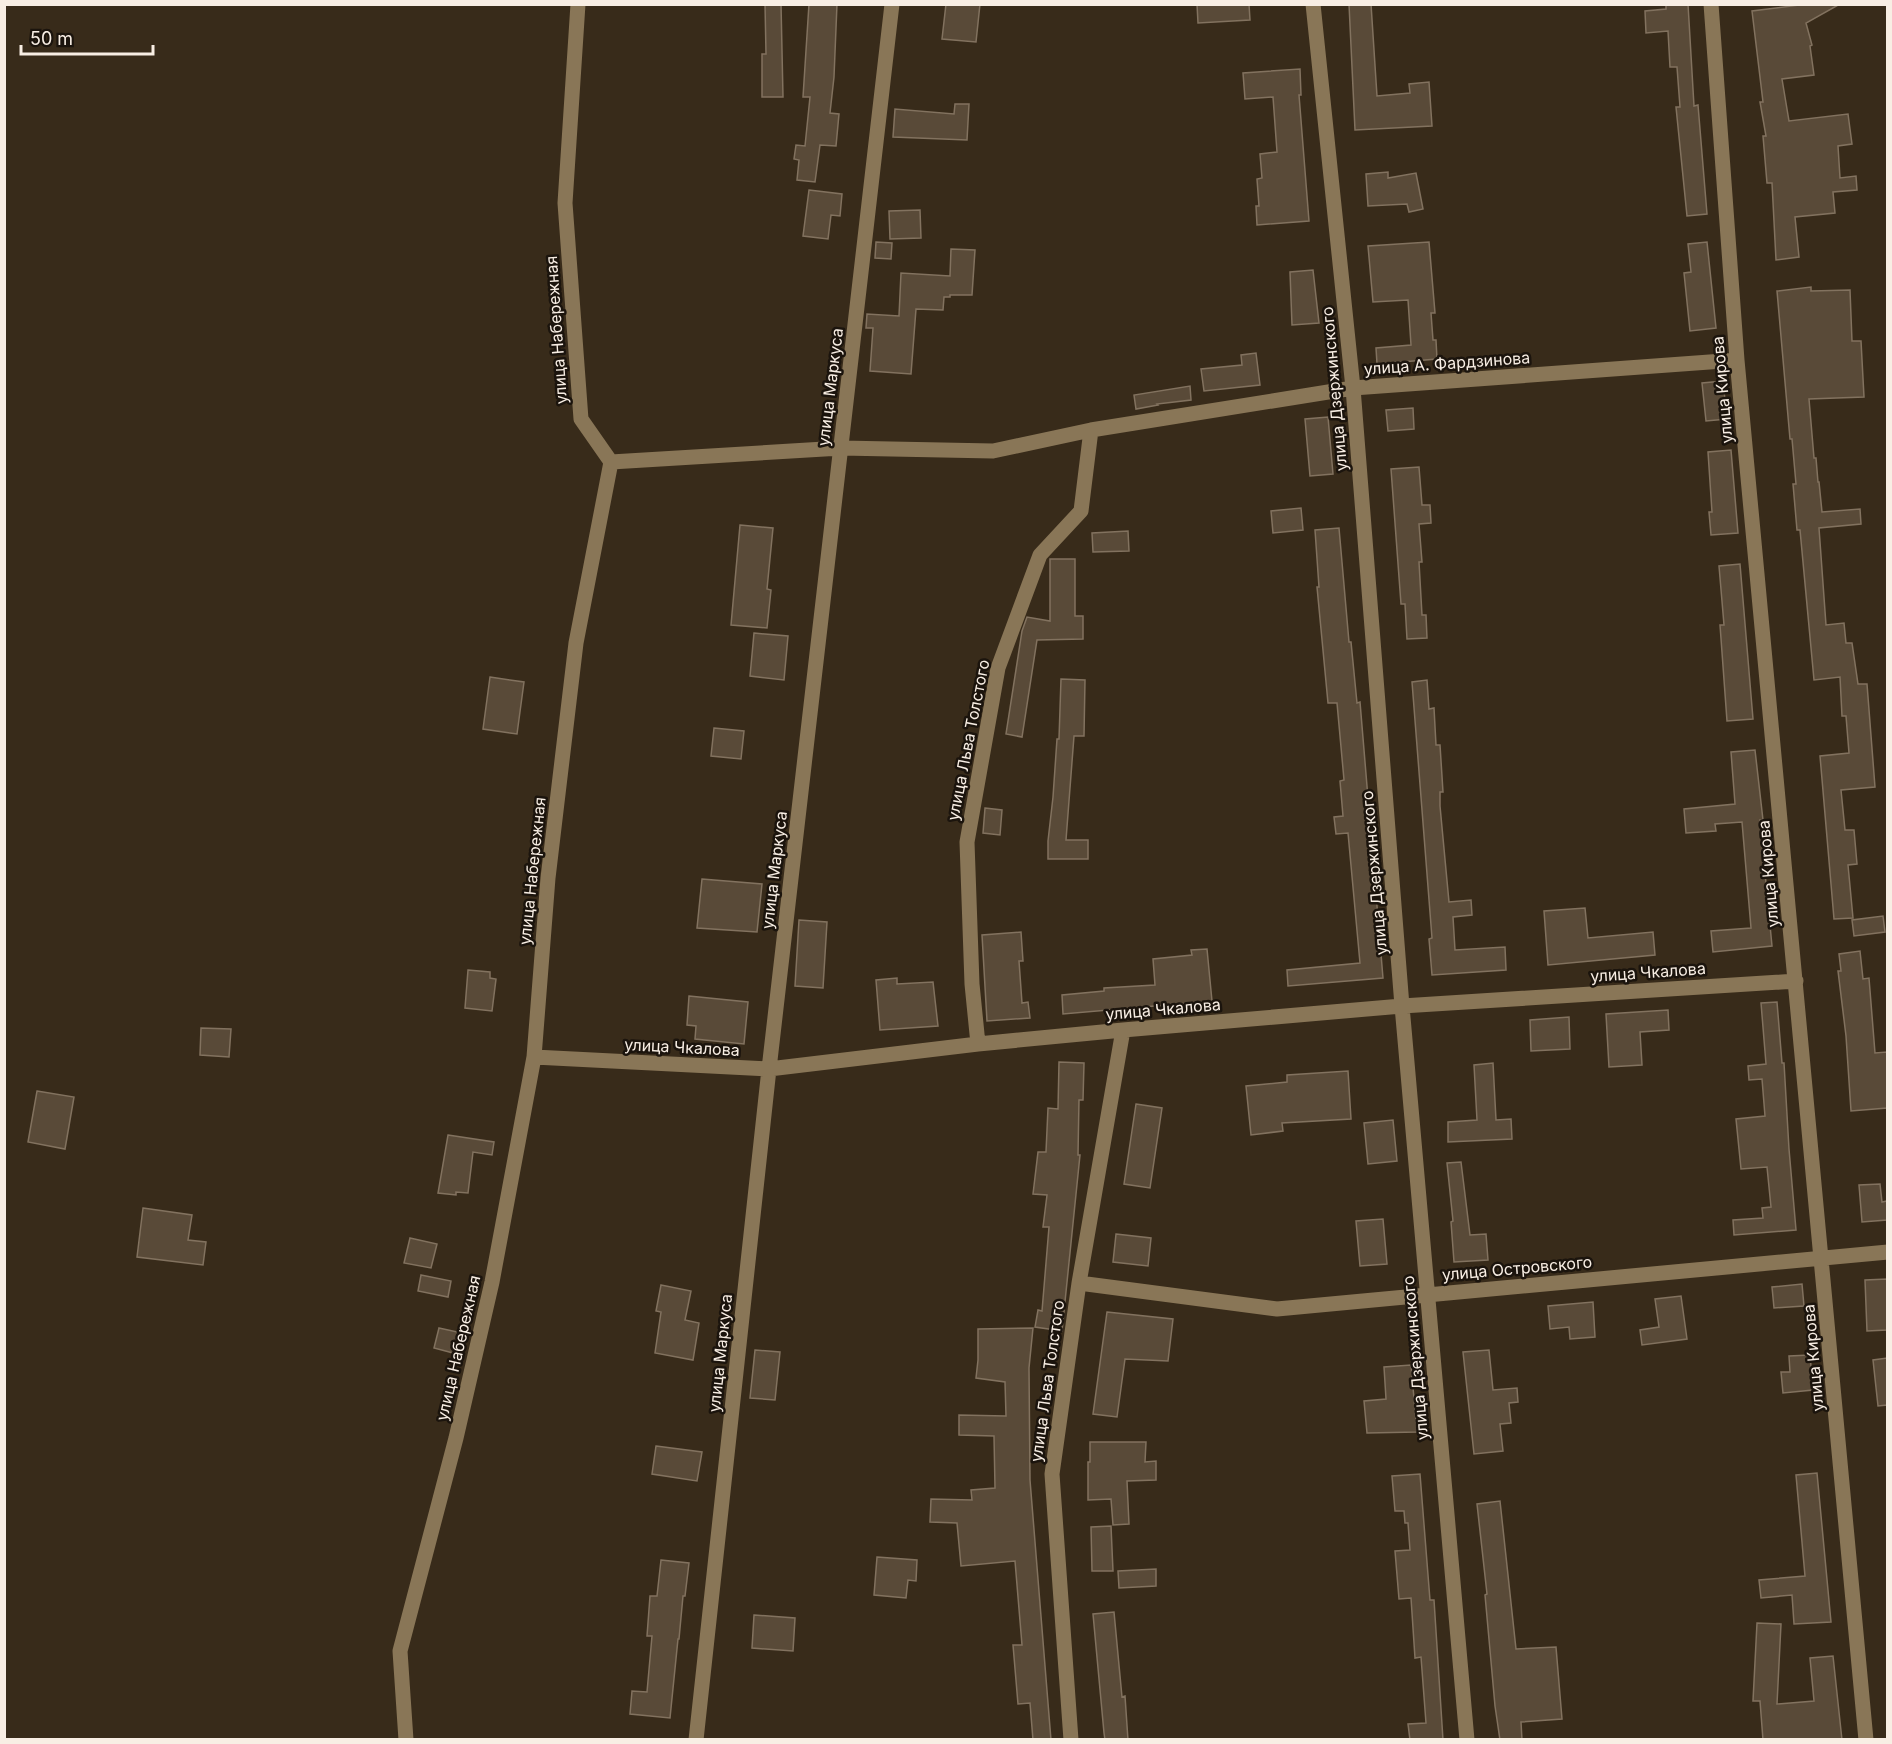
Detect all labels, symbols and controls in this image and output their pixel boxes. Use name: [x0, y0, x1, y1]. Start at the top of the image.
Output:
scale bar: [21, 18, 153, 56]
text: 50 m: [30, 28, 73, 49]
street label: улица Набережная: [541, 255, 571, 405]
street label: улица Дзержинского: [1317, 306, 1351, 472]
street label: улица Маркуса: [813, 327, 847, 447]
street label: улица Кирова: [1707, 336, 1737, 444]
street label: улица А. Фардзинова: [1363, 347, 1531, 379]
street label: улица Льва Толстого: [943, 658, 993, 822]
street label: улица Дзержинского: [1357, 790, 1391, 956]
street label: улица Набережная: [514, 796, 550, 946]
street label: улица Маркуса: [757, 810, 791, 930]
street label: улица Кирова: [1753, 820, 1783, 928]
street label: улица Чкалова: [1590, 958, 1706, 986]
street label: улица Чкалова: [1105, 994, 1221, 1024]
street label: улица Чкалова: [624, 1034, 740, 1060]
street label: улица Островского: [1441, 1251, 1593, 1285]
street label: улица Набережная: [432, 1273, 484, 1423]
street label: улица Дзержинского: [1398, 1275, 1432, 1441]
street label: улица Маркуса: [704, 1293, 736, 1413]
street label: улица Льва Толстого: [1026, 1299, 1068, 1463]
street label: улица Кирова: [1798, 1304, 1828, 1412]

